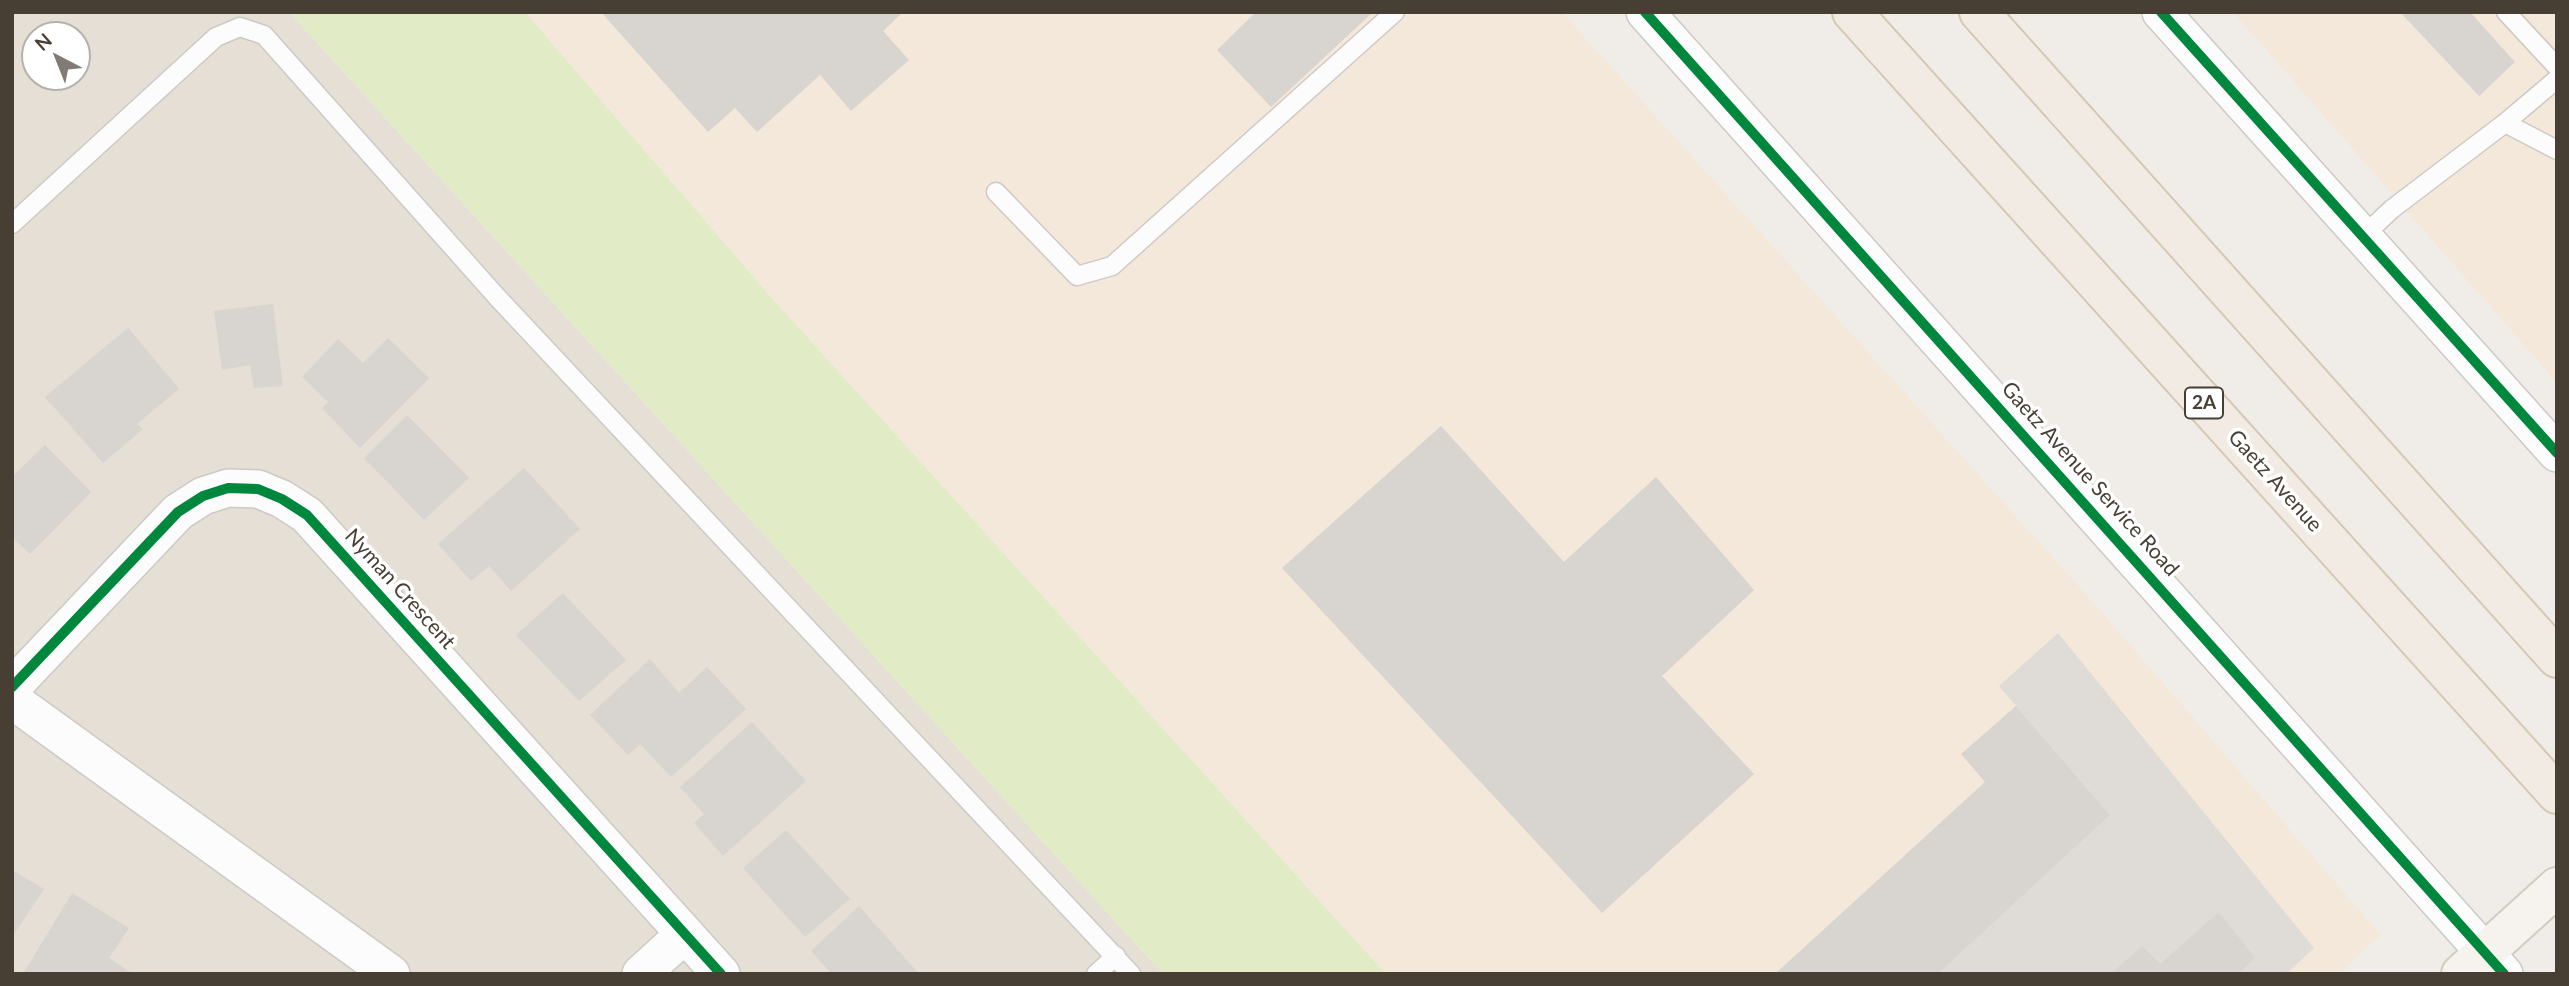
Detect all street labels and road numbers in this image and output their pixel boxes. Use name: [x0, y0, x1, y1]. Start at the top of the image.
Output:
street label: Gaetz Avenue Service Road: [1996, 377, 2184, 581]
road number: 2A: [2185, 388, 2223, 418]
street label: Gaetz Avenue: [2223, 425, 2327, 537]
street label: Nyman Crescent: [340, 524, 460, 654]

